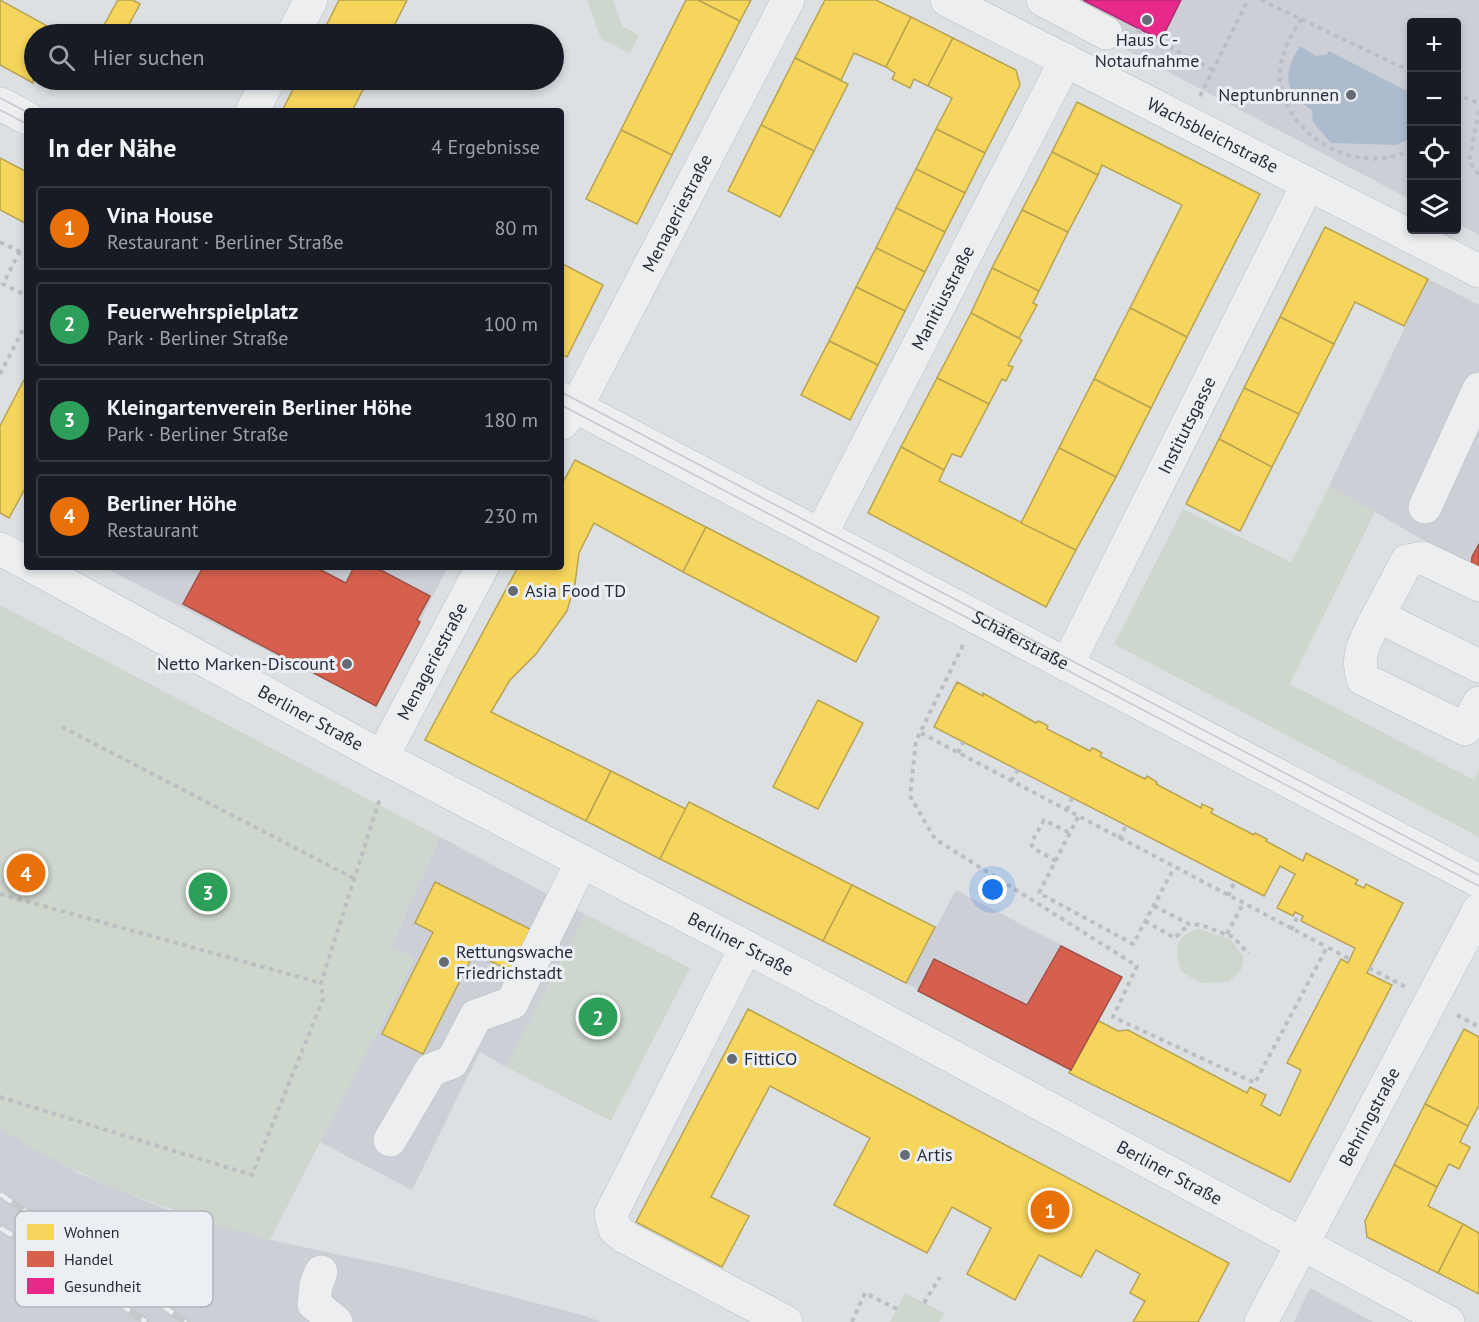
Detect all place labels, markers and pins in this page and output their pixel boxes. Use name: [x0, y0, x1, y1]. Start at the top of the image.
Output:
marker: Haus C - Notaufnahme: [1140, 13, 1154, 27]
place label: Haus C - Notaufnahme: [1095, 28, 1199, 72]
place label: Neptunbrunnen: [1218, 83, 1339, 106]
marker: Neptunbrunnen: [1344, 88, 1358, 102]
place label: Asia Food TD: [525, 579, 626, 602]
marker: Asia Food TD: [506, 584, 520, 598]
place label: Netto Marken-Discount: [157, 652, 335, 675]
marker: Netto Marken-Discount: [340, 657, 354, 671]
pin: 4: [6, 850, 46, 896]
pin: 3: [188, 870, 228, 914]
place label: Rettungswache Friedrichstadt: [456, 940, 573, 984]
marker: Rettungswache Friedrichstadt: [437, 955, 451, 969]
pin: 2: [578, 994, 618, 1040]
place label: FittiCO: [744, 1047, 797, 1070]
marker: FittiCO: [725, 1052, 739, 1066]
place label: Artis: [917, 1143, 953, 1166]
marker: Artis: [898, 1148, 912, 1162]
pin: 1: [1030, 1188, 1070, 1232]

